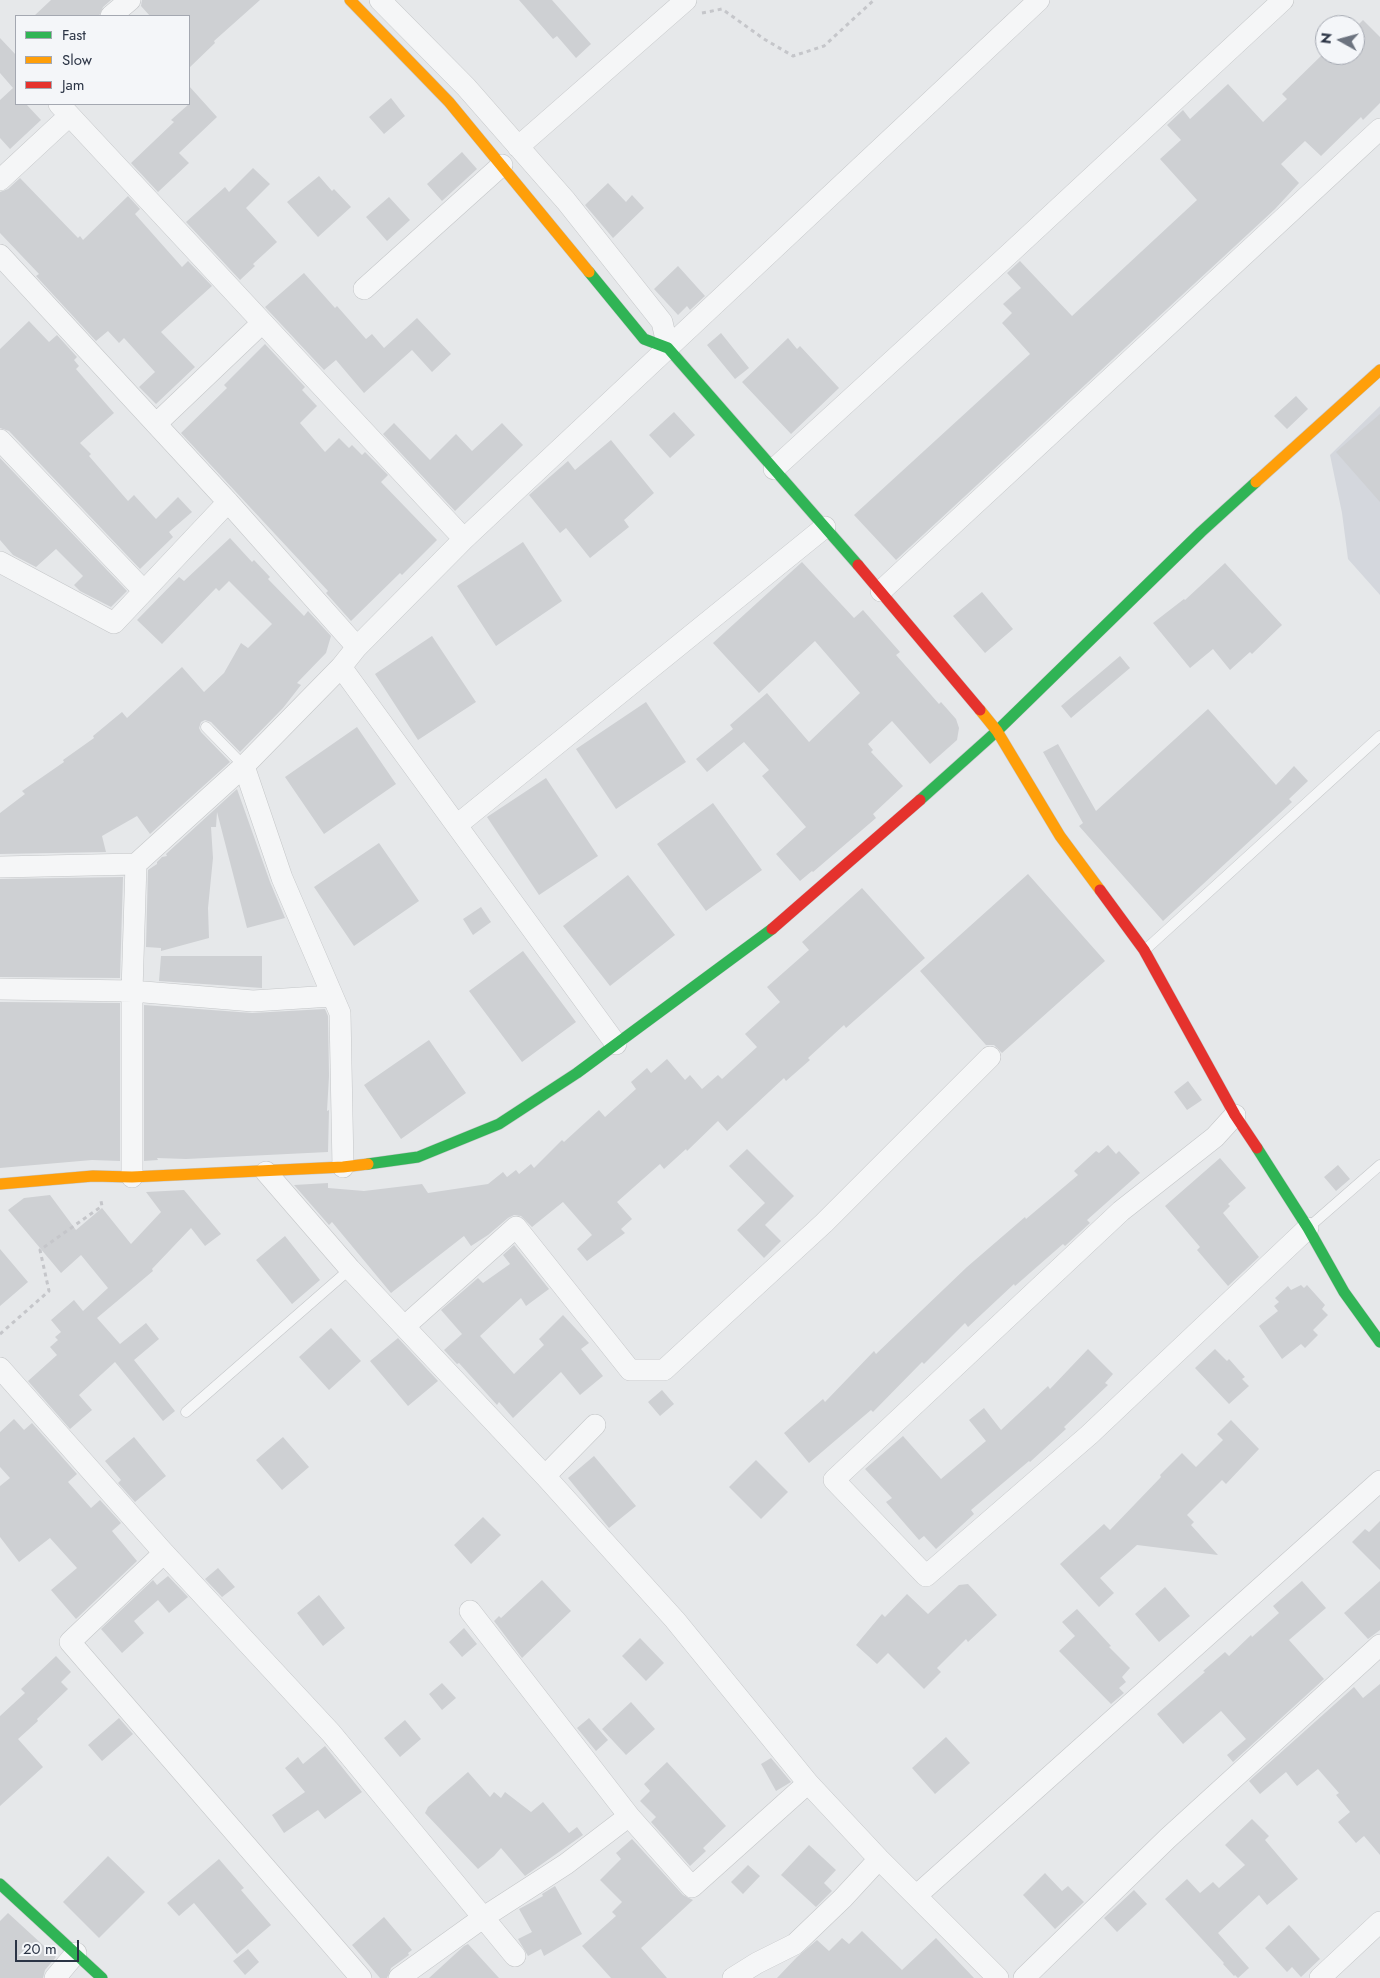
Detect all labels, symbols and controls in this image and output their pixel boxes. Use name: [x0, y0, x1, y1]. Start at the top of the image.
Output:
legend: [15, 15, 190, 105]
north arrow: [1315, 15, 1365, 65]
text: Fast: [62, 24, 86, 46]
text: N: [1316, 32, 1337, 45]
text: Slow: [62, 49, 92, 71]
text: Jam: [62, 74, 85, 96]
scale bar: [18, 1930, 81, 1962]
text: 20 m: [23, 1938, 57, 1960]

